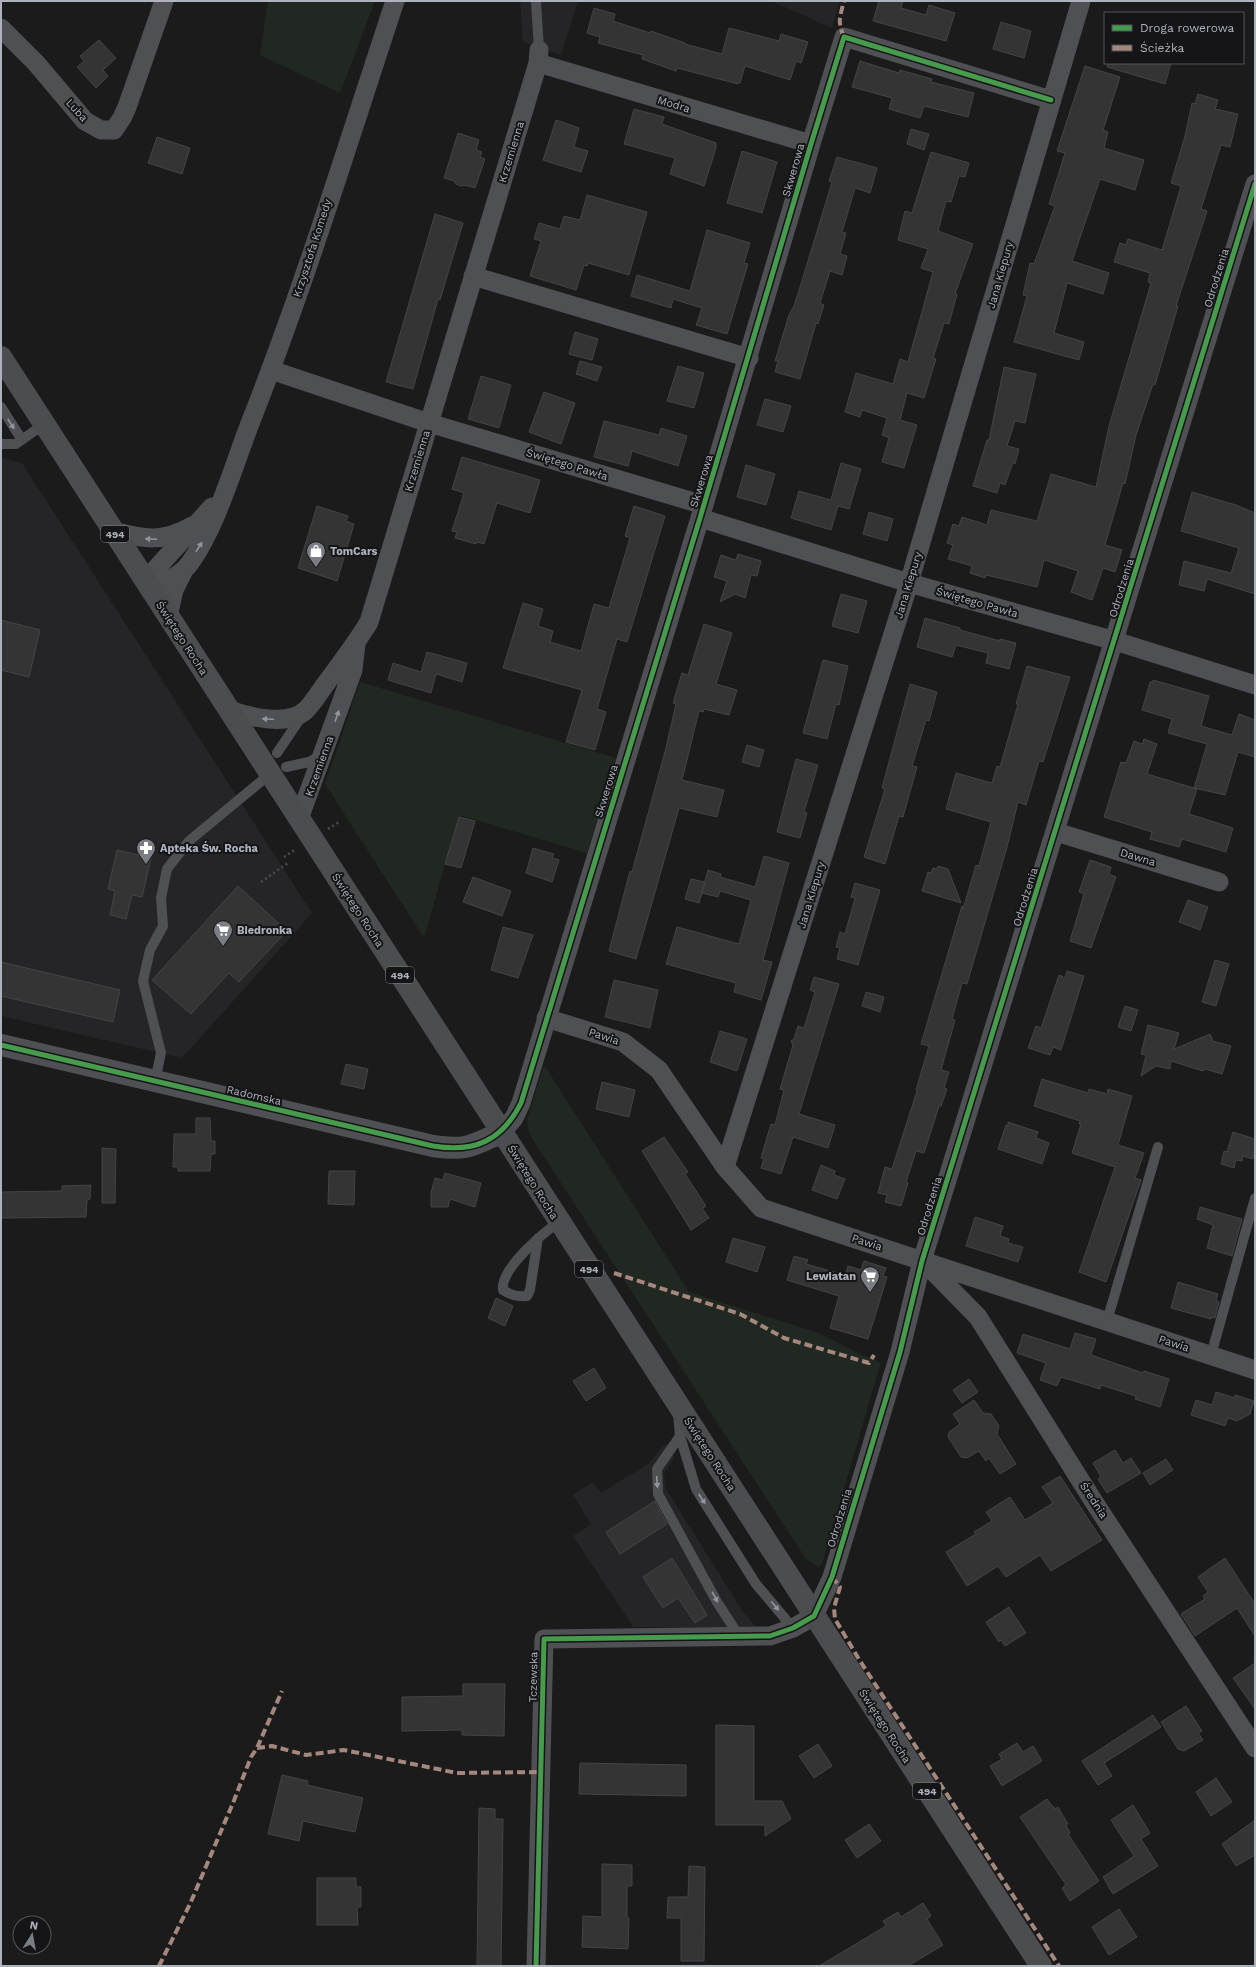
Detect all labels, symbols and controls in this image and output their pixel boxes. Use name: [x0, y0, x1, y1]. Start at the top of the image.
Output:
legend: [1104, 12, 1244, 64]
text: Droga rowerowa: [1140, 21, 1235, 35]
text: Ścieżka: [1140, 41, 1185, 55]
street label: Modra: [656, 93, 692, 116]
street label: Luba: [63, 96, 90, 124]
street label: Krzemienna: [496, 120, 527, 184]
street label: Skwerowa: [780, 142, 807, 198]
street label: Krzysztofa Komedy: [290, 197, 335, 299]
street label: Jana Kiepury: [985, 240, 1016, 310]
street label: Odrodzenia: [1201, 247, 1232, 309]
one-way arrow: [8, 418, 15, 429]
street label: Krzemienna: [402, 429, 433, 493]
street label: Świętego Pawła: [524, 445, 610, 483]
street label: Skwerowa: [687, 453, 716, 509]
road number: 494: [101, 526, 129, 542]
one-way arrow: [145, 535, 157, 542]
shop icon: TomCars: [305, 540, 327, 568]
one-way arrow: [196, 542, 203, 553]
place label: TomCars: [330, 545, 378, 558]
street label: Jana Kiepury: [892, 550, 925, 620]
street label: Odrodzenia: [1106, 557, 1137, 619]
street label: Świętego Pawła: [934, 584, 1020, 620]
street label: Świętego Rocha: [153, 598, 211, 678]
one-way arrow: [334, 709, 340, 721]
one-way arrow: [262, 715, 274, 722]
street label: Krzemienna: [303, 734, 336, 798]
street label: Skwerowa: [592, 763, 621, 819]
pharmacy icon: Apteka Św. Rocha: [135, 837, 157, 865]
place label: Apteka Św. Rocha: [160, 841, 259, 855]
street label: Dawna: [1119, 846, 1157, 869]
street label: Jana Kiepury: [795, 860, 828, 930]
street label: Odrodzenia: [1010, 866, 1041, 928]
street label: Świętego Rocha: [329, 870, 387, 950]
supermarket icon: Biedronka: [212, 919, 234, 947]
place label: Biedronka: [237, 924, 293, 937]
road number: 494: [386, 967, 414, 983]
street label: Pawia: [587, 1025, 621, 1047]
street label: Radomska: [225, 1083, 282, 1108]
street label: Świętego Rocha: [504, 1142, 562, 1222]
street label: Odrodzenia: [914, 1175, 945, 1237]
street label: Pawia: [850, 1231, 884, 1253]
road number: 494: [575, 1261, 603, 1277]
supermarket icon: Lewiatan: [859, 1265, 881, 1293]
place label: Lewiatan: [806, 1270, 856, 1283]
street label: Pawia: [1157, 1332, 1191, 1354]
street label: Świętego Rocha: [681, 1414, 739, 1494]
one-way arrow: [654, 1476, 661, 1488]
street label: Średnia: [1077, 1479, 1111, 1521]
street label: Odrodzenia: [824, 1487, 855, 1549]
one-way arrow: [699, 1493, 706, 1505]
one-way arrow: [711, 1591, 718, 1603]
one-way arrow: [771, 1601, 779, 1612]
street label: Tczewska: [527, 1651, 540, 1703]
street label: Świętego Rocha: [856, 1686, 914, 1766]
road number: 494: [913, 1783, 941, 1799]
north arrow: [12, 1915, 52, 1955]
text: N: [29, 1919, 39, 1933]

